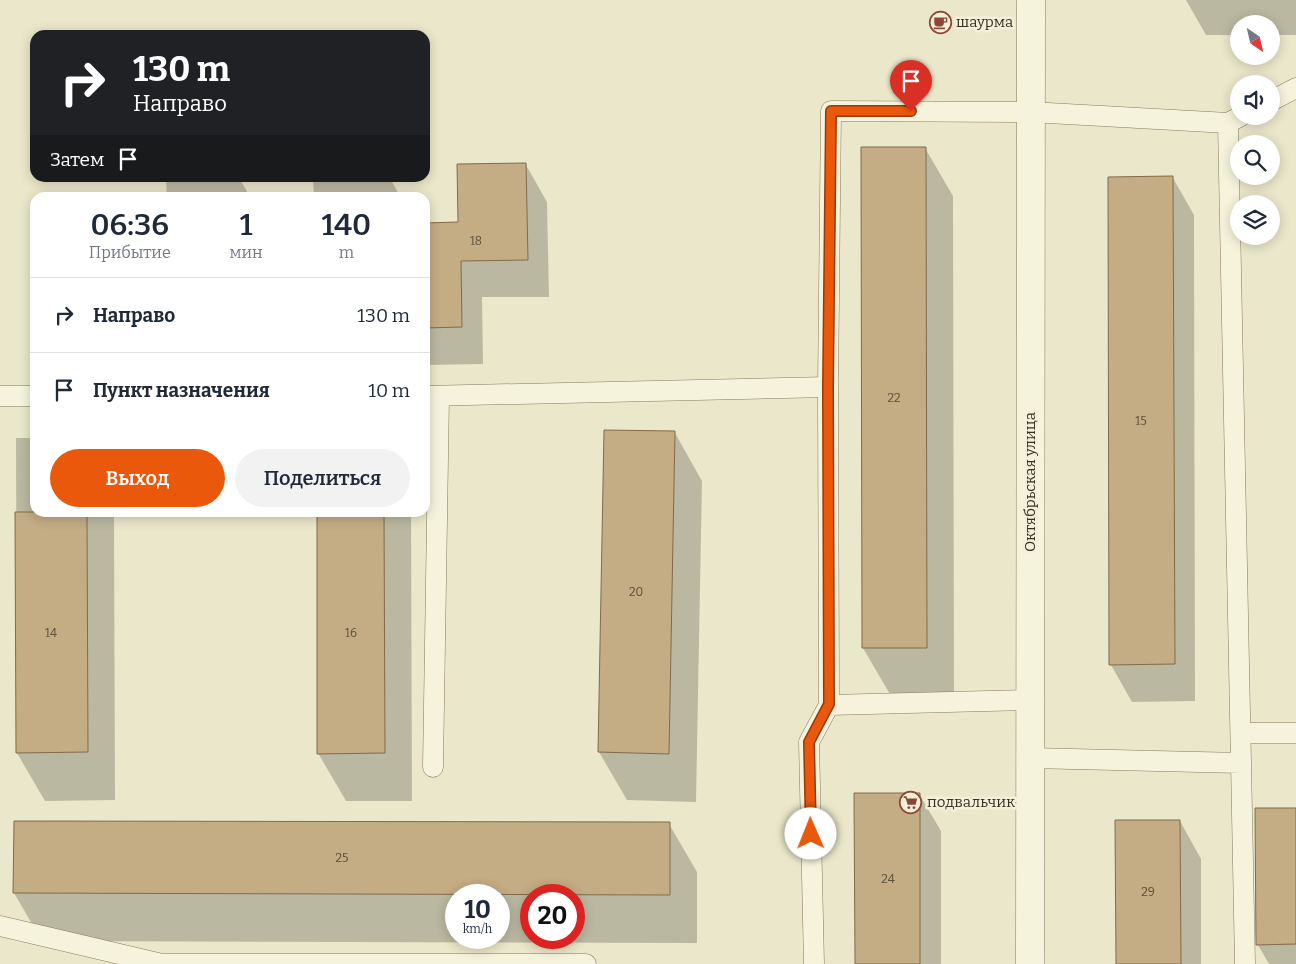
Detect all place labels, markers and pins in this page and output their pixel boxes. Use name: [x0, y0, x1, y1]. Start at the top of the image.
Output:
cafe icon: шаурма: [928, 10, 952, 34]
place label: шаурма: [956, 13, 1013, 31]
pin: [890, 60, 932, 111]
supermarket icon: подвальчик: [899, 790, 923, 814]
place label: подвальчик: [927, 793, 1015, 811]

